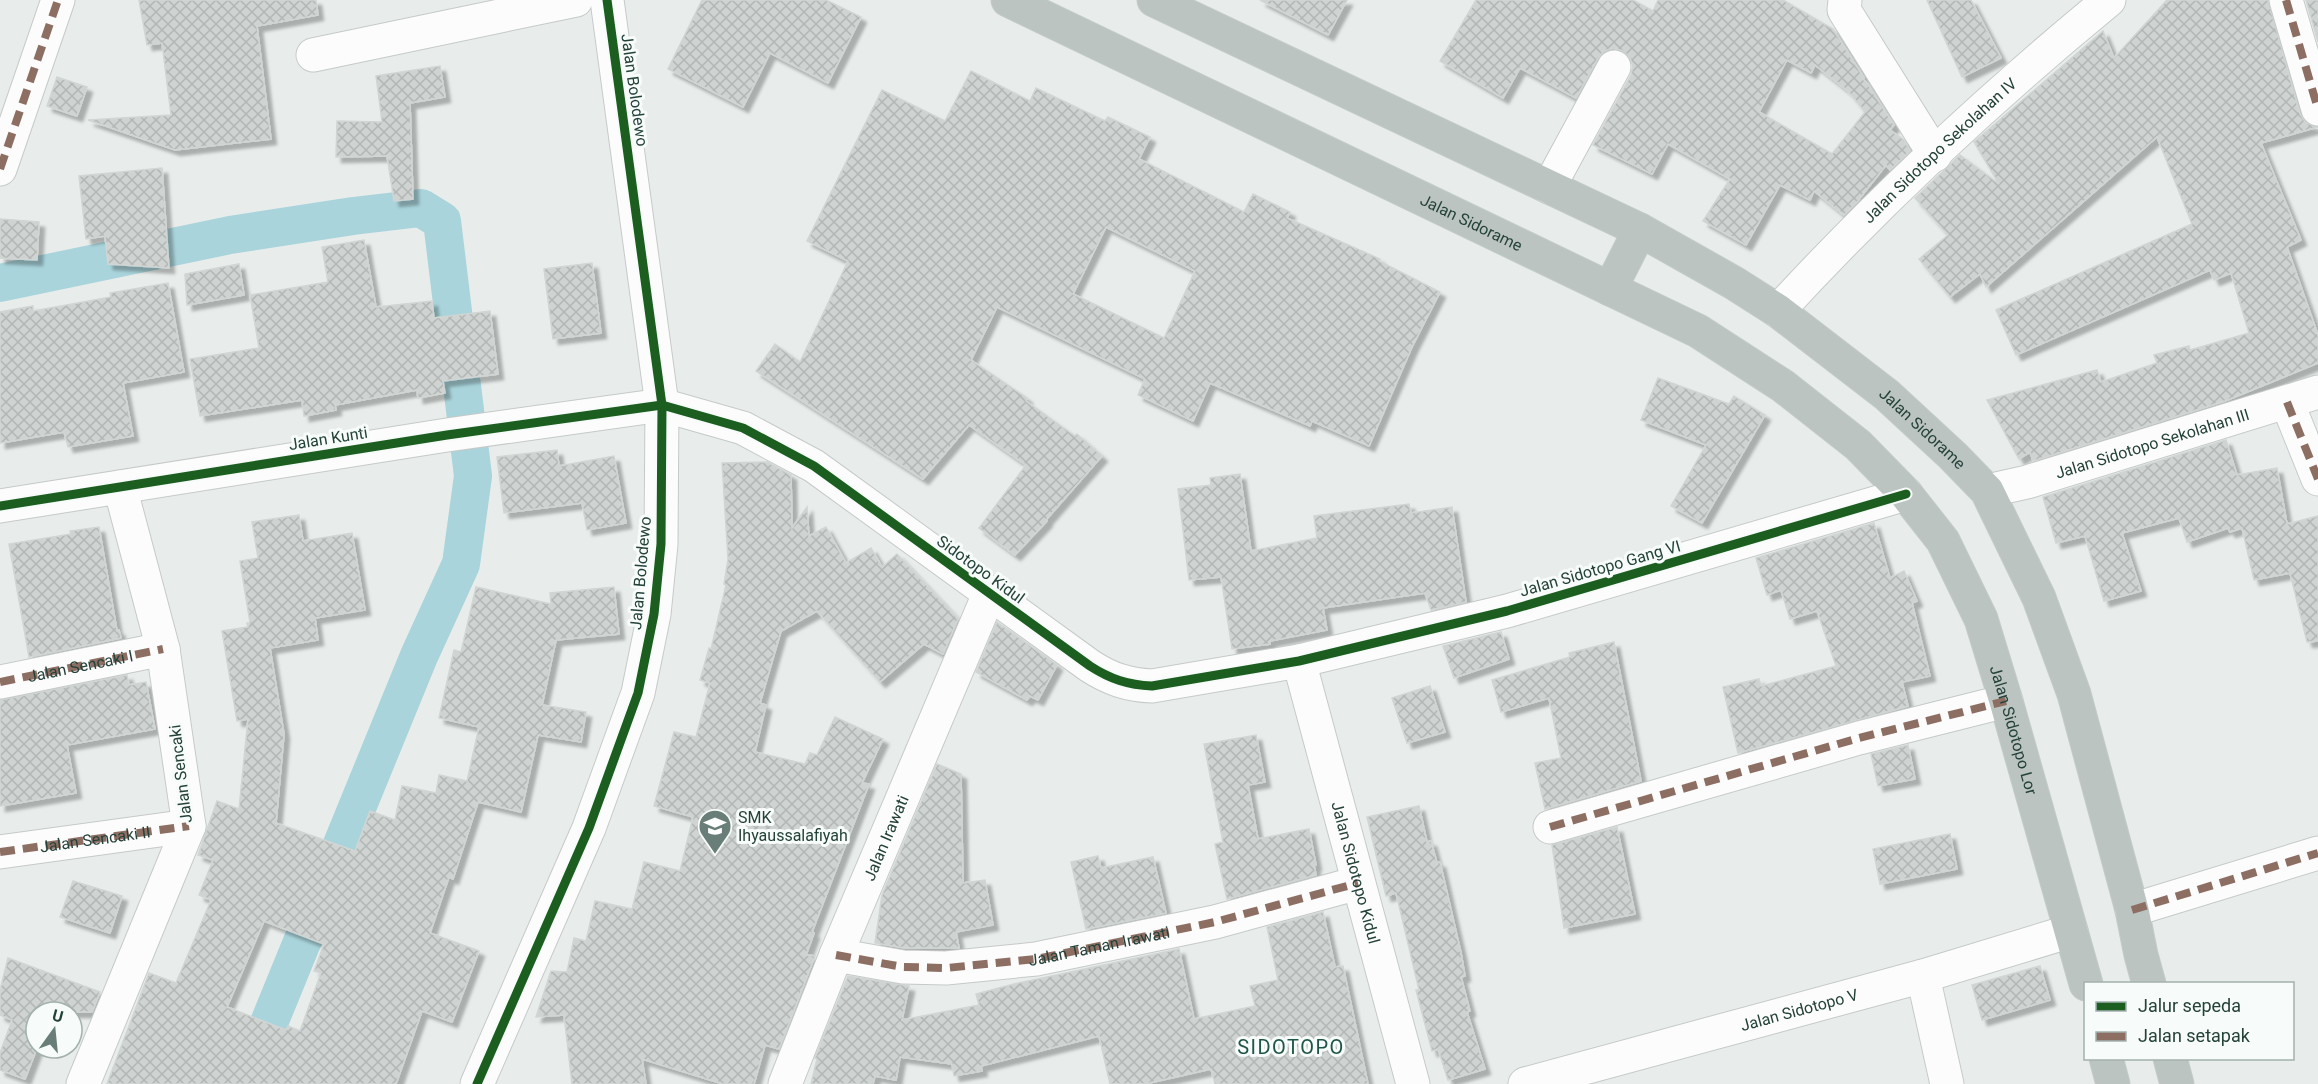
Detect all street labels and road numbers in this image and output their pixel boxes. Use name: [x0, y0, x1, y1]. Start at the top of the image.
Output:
street label: Jalan Bolodewo: [617, 32, 652, 148]
street label: Jalan Sidotopo Sekolahan IV: [1859, 74, 2021, 227]
street label: Jalan Sidorame: [1417, 190, 1525, 255]
street label: Jalan Sidorame: [1876, 384, 1969, 473]
street label: Jalan Sidotopo Sekolahan III: [2053, 405, 2252, 483]
street label: Jalan Kunti: [287, 423, 369, 454]
street label: Jalan Bolodewo: [626, 516, 655, 631]
street label: Sidotopo Kidul: [933, 531, 1028, 608]
street label: Jalan Sidotopo Gang VI: [1517, 536, 1683, 601]
street label: Jalan Sencaki I: [26, 646, 135, 686]
street label: Jalan Sidotopo Lor: [1986, 663, 2041, 798]
street label: Jalan Sencaki: [165, 724, 196, 824]
street label: Jalan Irawati: [860, 792, 913, 884]
street label: Jalan Sidotopo Kidul: [1327, 799, 1384, 946]
street label: Jalan Sencaki II: [39, 822, 152, 856]
street label: Jalan Taman Irawati: [1028, 923, 1171, 970]
street label: Jalan Sidotopo V: [1738, 985, 1860, 1035]

